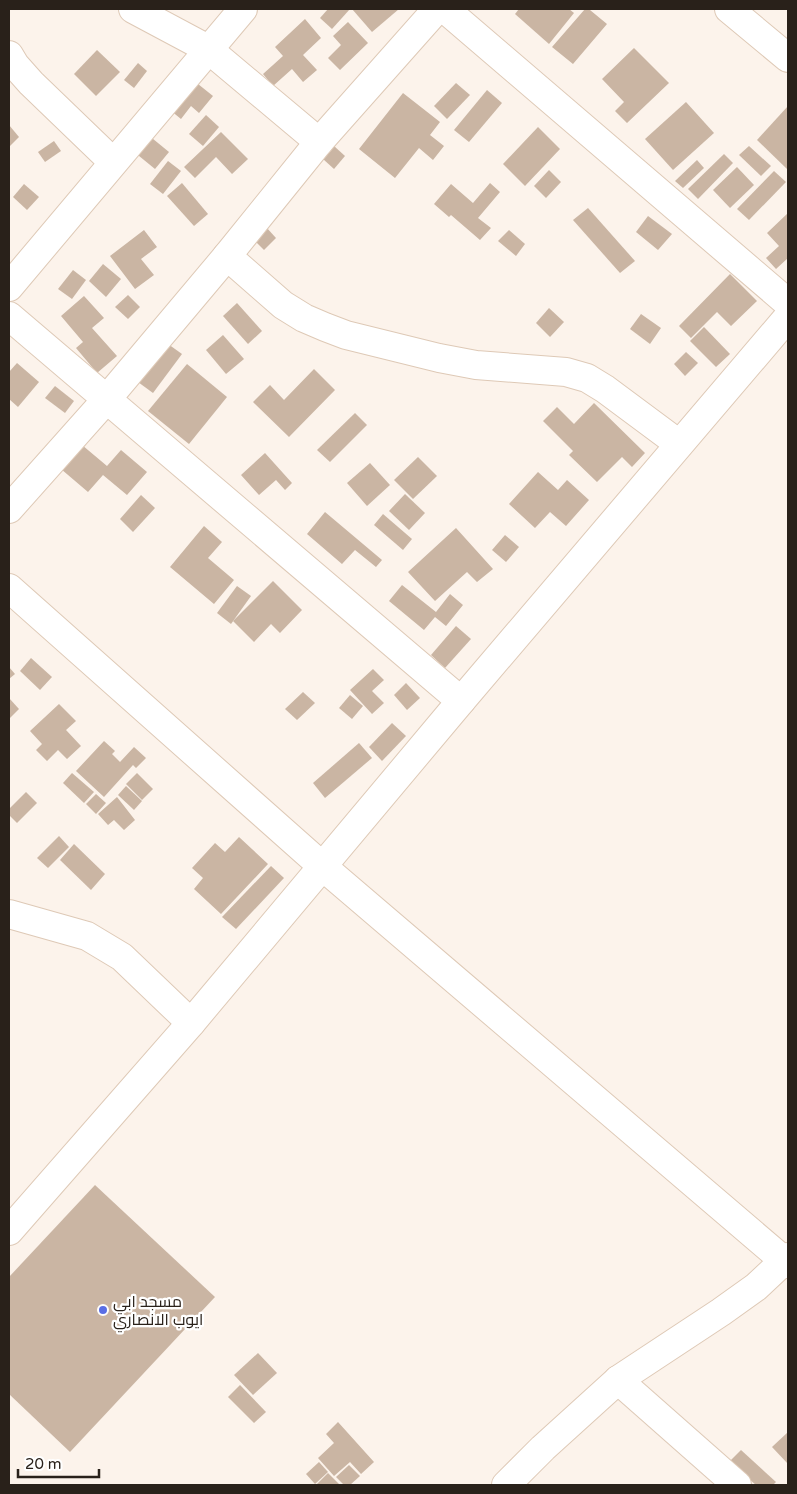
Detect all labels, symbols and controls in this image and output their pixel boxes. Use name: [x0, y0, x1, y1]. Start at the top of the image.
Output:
place label: مسجد ابي ايوب الانصاري: [113, 1292, 203, 1333]
marker: مسجد ابي ايوب الانصاري: [97, 1304, 109, 1316]
scale bar: [18, 1446, 99, 1478]
text: 20 m: [25, 1455, 62, 1473]

